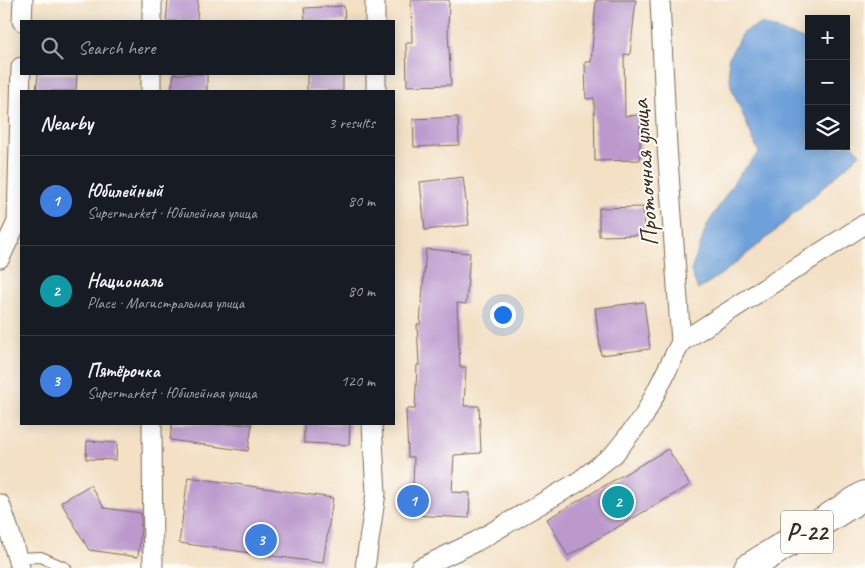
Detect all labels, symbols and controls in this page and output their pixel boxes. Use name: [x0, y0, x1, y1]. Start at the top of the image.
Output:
map controls: [805, 15, 850, 150]
button: +: [805, 15, 850, 60]
search box: [20, 20, 395, 75]
icon: search: [38, 34, 66, 62]
text: Search here: [78, 36, 155, 60]
button: −: [805, 60, 850, 105]
street label: Проточная улица: [624, 96, 666, 247]
button: layers: [805, 105, 850, 150]
text: Nearby: [40, 110, 93, 136]
text: 3 results: [328, 113, 375, 133]
text: Юбилейный: [87, 179, 163, 203]
text: 1: [52, 191, 60, 211]
text: 80 m: [348, 191, 375, 211]
text: Supermarket · Юбилейная улица: [87, 203, 257, 223]
text: Националь: [87, 269, 162, 293]
text: 2: [52, 281, 60, 301]
text: 80 m: [348, 281, 375, 301]
text: Place · Магистральная улица: [87, 293, 244, 313]
your location: [490, 302, 516, 328]
text: Пятёрочка: [87, 359, 160, 383]
text: 3: [52, 371, 60, 391]
text: 120 m: [341, 371, 375, 391]
text: Supermarket · Юбилейная улица: [87, 383, 257, 403]
pin: 1: [397, 482, 429, 520]
pin: 2: [602, 483, 634, 521]
road number: Р-22: [781, 511, 833, 554]
pin: 3: [245, 521, 277, 559]

